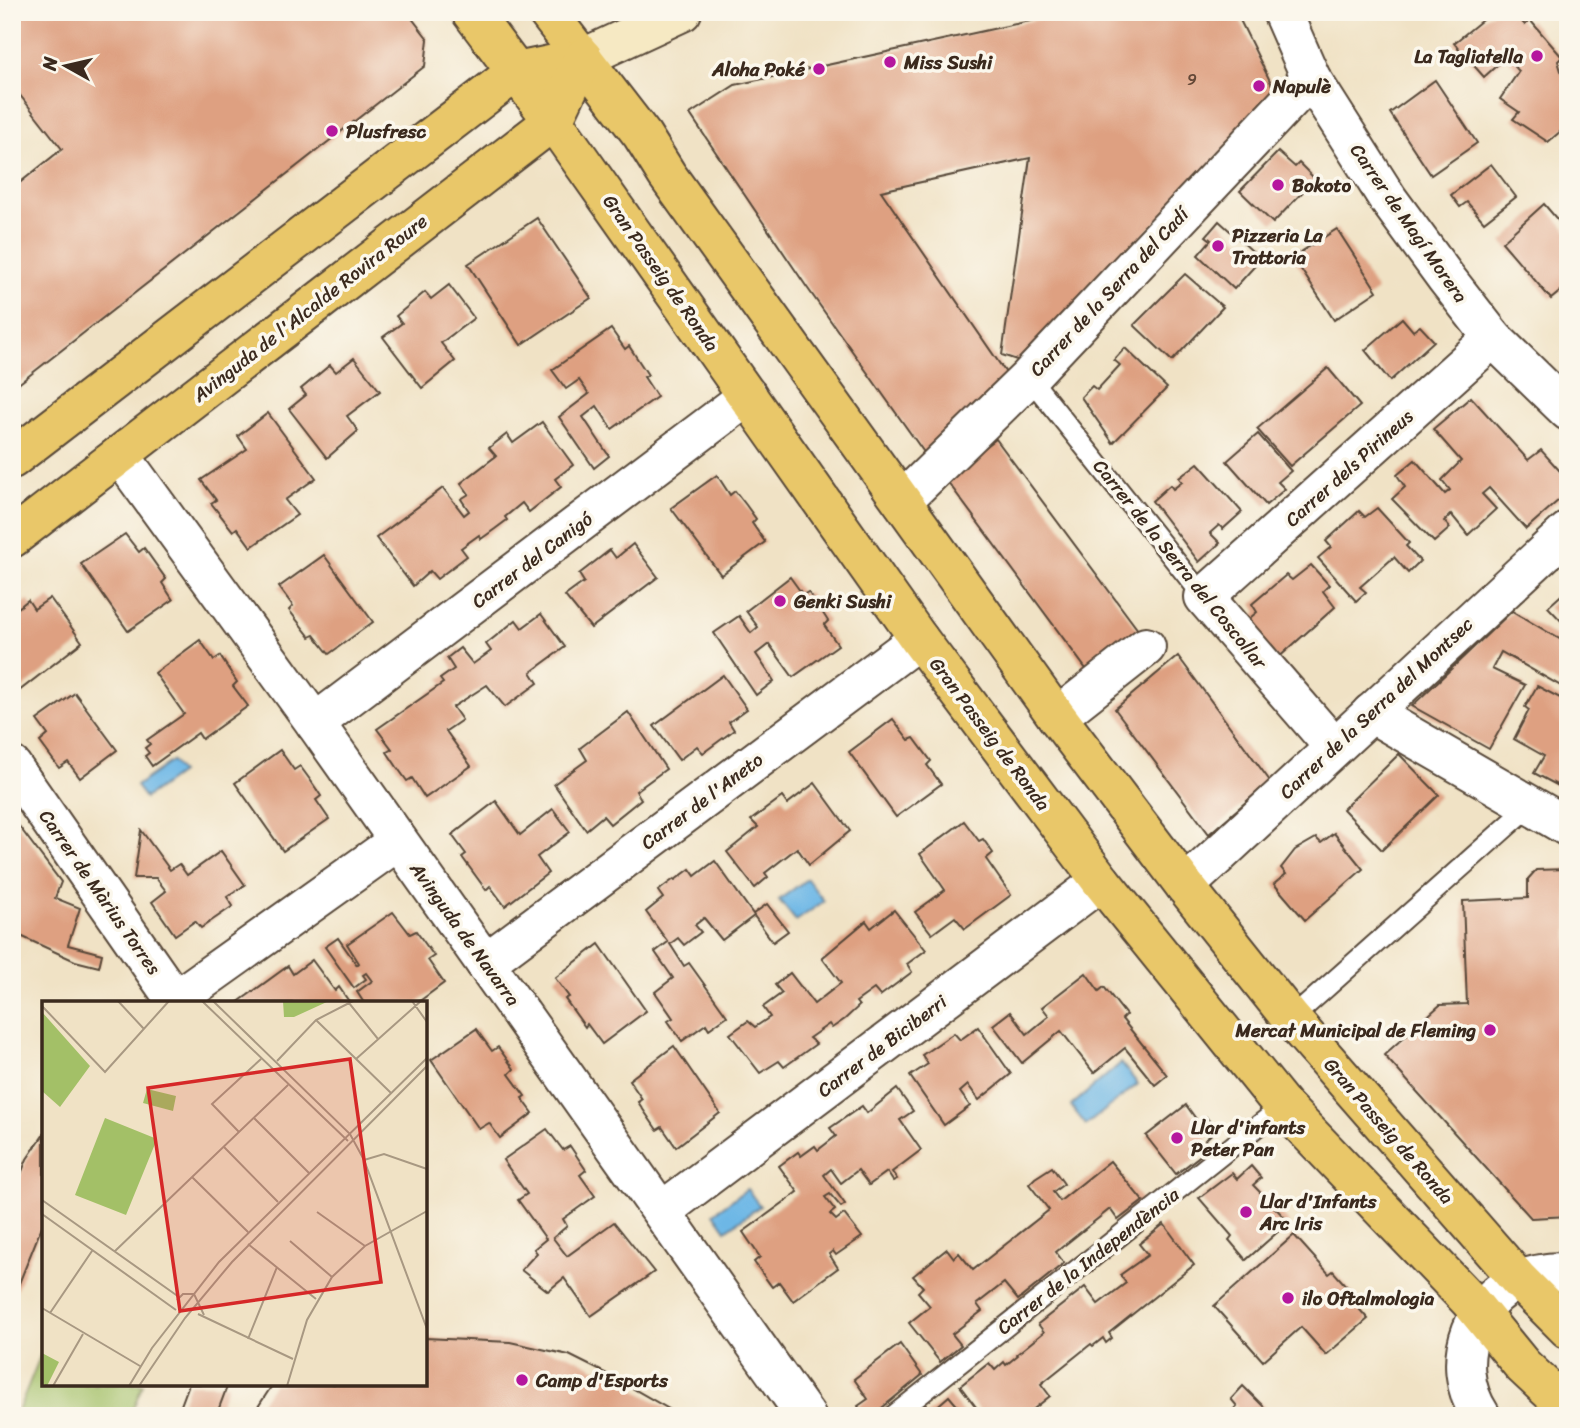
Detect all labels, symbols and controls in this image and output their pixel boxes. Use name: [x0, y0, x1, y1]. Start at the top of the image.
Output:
north arrow: [32, 32, 102, 102]
place label: La Tagliatella: [1414, 40, 1523, 73]
place label: Miss Sushi: [903, 46, 993, 79]
marker: La Tagliatella: [1529, 48, 1545, 64]
place label: Aloha Poké: [711, 53, 805, 86]
text: N: [32, 54, 67, 74]
marker: Miss Sushi: [882, 54, 898, 70]
marker: Aloha Poké: [811, 61, 827, 77]
house number: 9: [1187, 65, 1197, 94]
place label: Napulè: [1272, 70, 1331, 103]
marker: Napulè: [1251, 78, 1267, 94]
place label: Plusfresc: [346, 115, 426, 148]
marker: Plusfresc: [324, 123, 340, 139]
street label: Carrer de Magí Morera: [1341, 136, 1477, 310]
place label: Bokoto: [1292, 169, 1352, 202]
marker: Bokoto: [1270, 177, 1286, 193]
street label: Gran Passeig de Ronda: [594, 187, 728, 359]
street label: Carrer de la Serra del Cadí: [1021, 198, 1199, 384]
street label: Avinguda de l'Alcalde Rovira Roure: [184, 205, 435, 411]
place label: Pizzeria La Trattoria: [1232, 219, 1323, 274]
marker: Pizzeria La Trattoria: [1210, 238, 1226, 254]
street label: Carrer dels Pirineus: [1277, 401, 1421, 535]
street label: Carrer de la Serra del Coscollar: [1085, 452, 1276, 677]
street label: Carrer del Canigó: [464, 503, 600, 617]
place label: Genki Sushi: [793, 585, 893, 618]
marker: Genki Sushi: [772, 593, 788, 609]
street label: Carrer de la Serra del Montsec: [1271, 608, 1481, 807]
street label: Gran Passeig de Ronda: [921, 650, 1059, 819]
street label: Carrer de l'Aneto: [634, 743, 771, 858]
street label: Carrer de Màrius Torres: [30, 802, 170, 982]
street label: Avinguda de Navarra: [401, 854, 529, 1014]
street label: Carrer de Biciberri: [810, 986, 955, 1106]
inset map: [42, 1001, 427, 1386]
place label: Mercat Municipal de Fleming: [1235, 1014, 1476, 1047]
marker: Mercat Municipal de Fleming: [1482, 1022, 1498, 1038]
street label: Gran Passeig de Ronda: [1316, 1050, 1463, 1212]
place label: Llar d'infants Peter Pan: [1191, 1111, 1306, 1166]
marker: Llar d'infants Peter Pan: [1169, 1130, 1185, 1146]
street label: Carrer de la Independència: [989, 1178, 1187, 1343]
place label: Llar d'Infants Arc Iris: [1259, 1185, 1378, 1240]
marker: Llar d'Infants Arc Iris: [1238, 1204, 1254, 1220]
place label: ilo Oftalmologia: [1302, 1282, 1435, 1315]
marker: ilo Oftalmologia: [1280, 1290, 1296, 1306]
place label: Camp d'Esports: [535, 1364, 669, 1397]
marker: Camp d'Esports: [514, 1372, 530, 1388]

